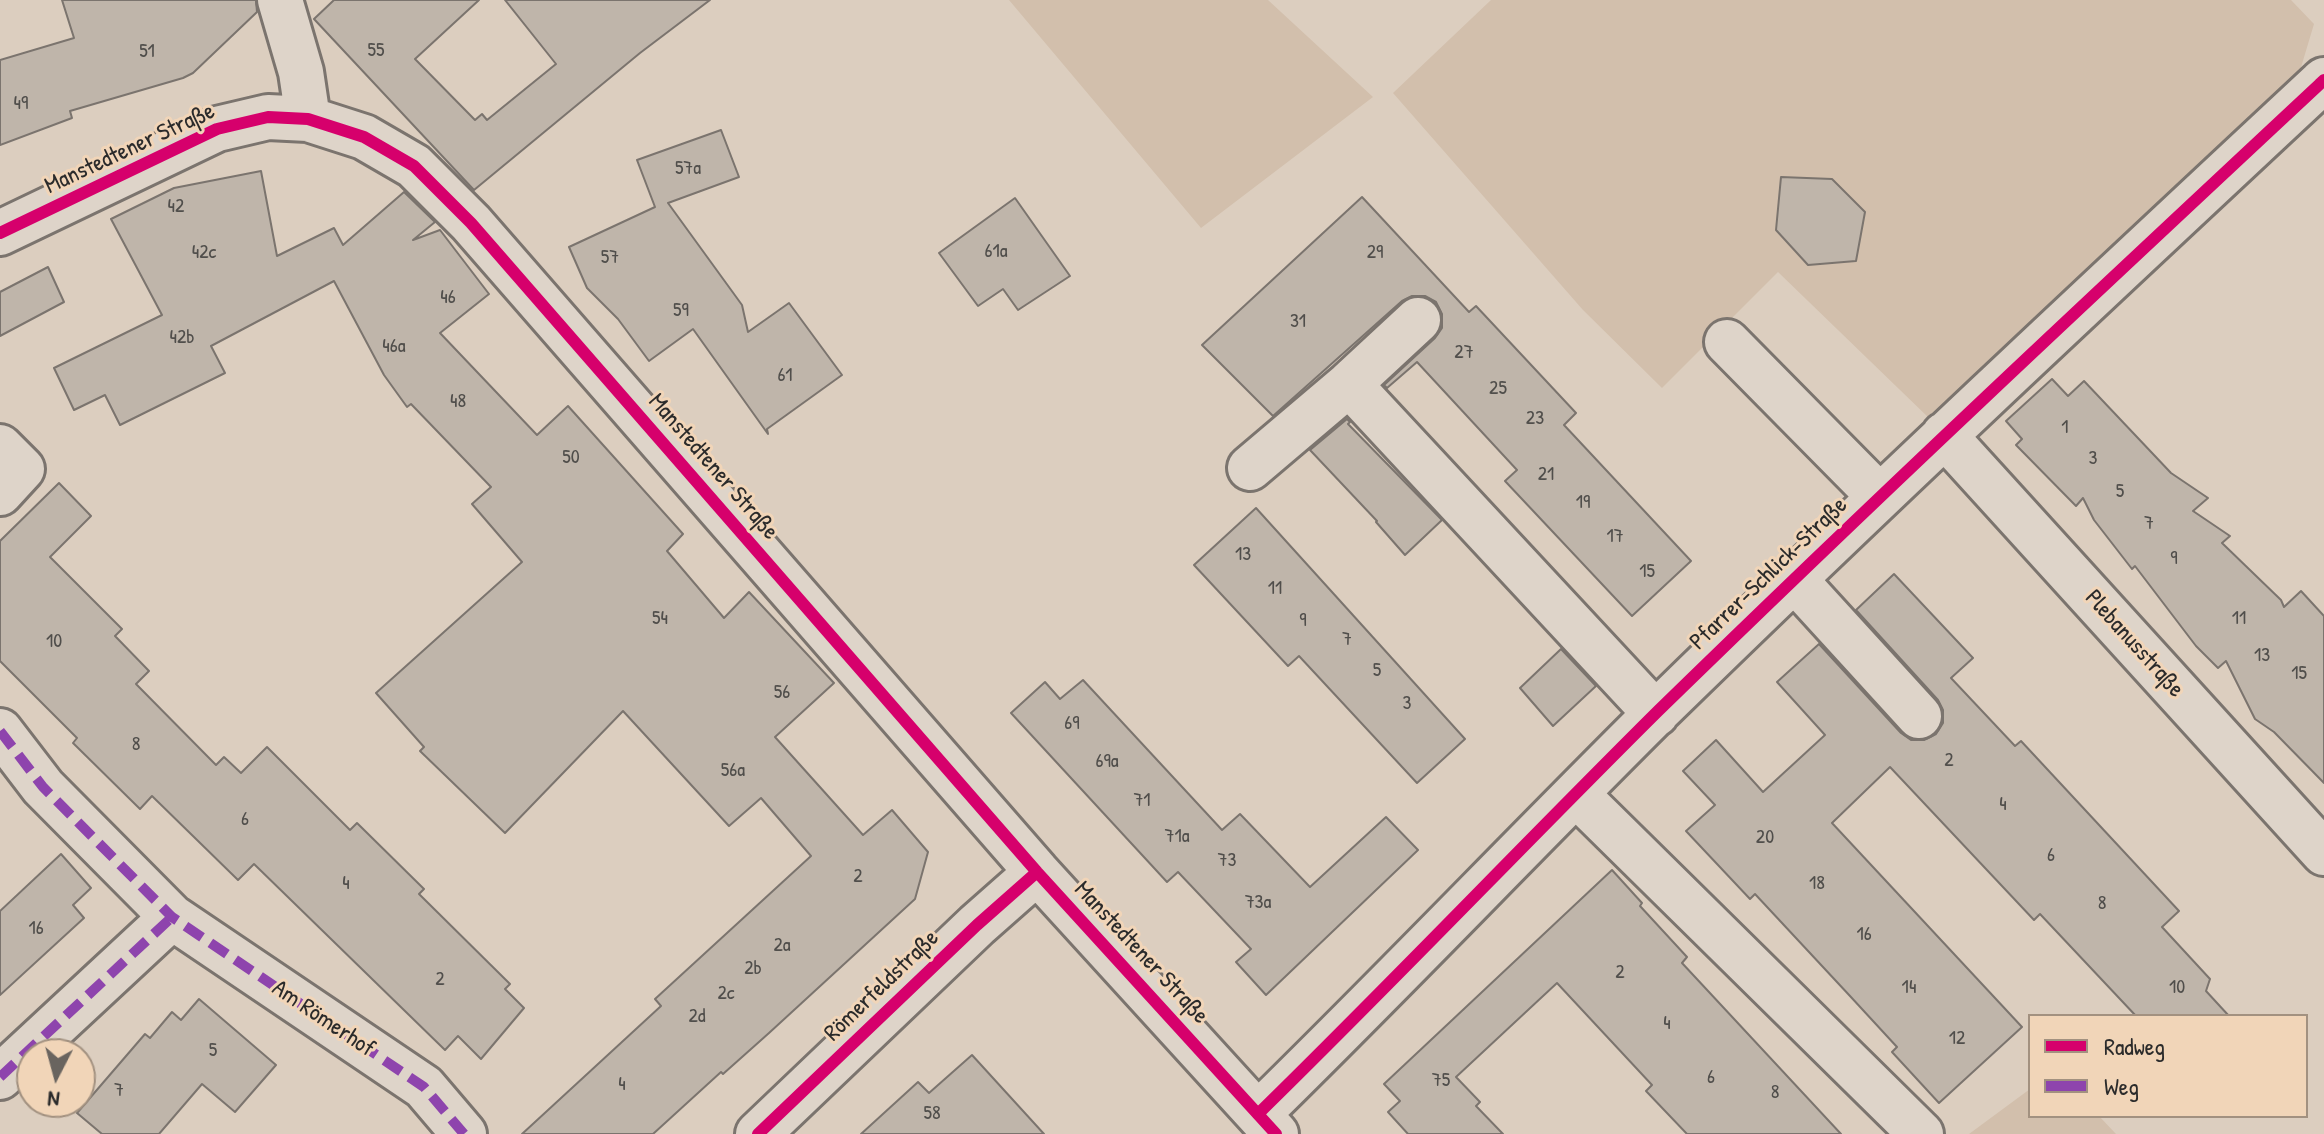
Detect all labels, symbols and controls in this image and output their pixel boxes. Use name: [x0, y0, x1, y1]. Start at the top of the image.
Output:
house number: 55: [368, 39, 384, 63]
house number: 51: [139, 40, 155, 64]
house number: 49: [14, 92, 28, 116]
street label: Manstedtener Straße: [40, 97, 220, 201]
house number: 57a: [675, 157, 701, 181]
house number: 42: [168, 195, 184, 219]
house number: 61a: [984, 240, 1008, 264]
house number: 42c: [192, 241, 216, 265]
house number: 29: [1367, 241, 1383, 265]
house number: 57: [601, 246, 619, 270]
house number: 46: [440, 286, 456, 310]
house number: 59: [673, 299, 689, 323]
house number: 31: [1290, 310, 1306, 334]
house number: 42b: [169, 326, 195, 350]
house number: 46a: [382, 335, 406, 359]
house number: 27: [1454, 341, 1474, 365]
house number: 61: [777, 364, 793, 388]
house number: 25: [1489, 377, 1507, 401]
street label: Manstedtener Straße: [642, 388, 784, 546]
house number: 48: [450, 390, 466, 414]
house number: 23: [1526, 407, 1544, 431]
house number: 1: [2061, 416, 2069, 440]
house number: 50: [562, 446, 580, 470]
house number: 3: [2089, 447, 2097, 471]
house number: 21: [1538, 463, 1554, 487]
house number: 5: [2116, 480, 2124, 504]
house number: 19: [1576, 491, 1590, 515]
street label: Pfarrer-Schlick-Straße: [1684, 491, 1854, 657]
house number: 7: [2144, 512, 2154, 536]
house number: 17: [1606, 525, 1624, 549]
house number: 13: [1235, 543, 1251, 567]
house number: 9: [2170, 547, 2178, 571]
house number: 15: [1639, 560, 1655, 584]
house number: 11: [1268, 577, 1282, 601]
street label: Plebanusstraße: [2078, 584, 2190, 704]
house number: 54: [652, 607, 668, 631]
house number: 11: [2232, 607, 2246, 631]
house number: 9: [1299, 609, 1307, 633]
house number: 7: [1342, 628, 1352, 652]
house number: 10: [46, 630, 62, 654]
house number: 13: [2254, 644, 2270, 668]
house number: 5: [1373, 659, 1381, 683]
house number: 15: [2291, 662, 2307, 686]
house number: 56: [774, 681, 790, 705]
house number: 3: [1403, 692, 1411, 716]
house number: 69: [1064, 712, 1080, 736]
house number: 8: [132, 733, 140, 757]
house number: 2: [1944, 749, 1954, 773]
house number: 69a: [1095, 750, 1119, 774]
house number: 56a: [721, 759, 745, 783]
house number: 71: [1133, 789, 1151, 813]
house number: 4: [1999, 793, 2007, 817]
house number: 6: [241, 808, 249, 832]
house number: 71a: [1165, 825, 1189, 849]
house number: 20: [1756, 826, 1774, 850]
house number: 6: [2047, 844, 2055, 868]
house number: 73: [1218, 849, 1236, 873]
house number: 2: [853, 865, 863, 889]
house number: 4: [342, 872, 350, 896]
house number: 18: [1809, 872, 1825, 896]
street label: Manstedtener Straße: [1068, 876, 1214, 1030]
house number: 73a: [1245, 891, 1271, 915]
house number: 8: [2098, 892, 2106, 916]
house number: 16: [28, 917, 44, 941]
house number: 16: [1856, 923, 1872, 947]
street label: Römerfeldstraße: [819, 924, 945, 1048]
house number: 2a: [773, 934, 791, 958]
house number: 2b: [744, 957, 762, 981]
house number: 2: [1615, 961, 1625, 985]
house number: 2: [435, 968, 445, 992]
street label: Am Römerhof: [266, 974, 380, 1064]
house number: 14: [1902, 976, 1916, 1000]
house number: 10: [2169, 976, 2185, 1000]
house number: 2c: [717, 982, 735, 1006]
house number: 2d: [688, 1005, 706, 1029]
house number: 4: [1663, 1012, 1671, 1036]
legend: [2028, 1014, 2308, 1118]
house number: 12: [1949, 1027, 1965, 1051]
text: Radweg: [2104, 1030, 2165, 1062]
north arrow: [16, 1038, 96, 1118]
house number: 5: [209, 1039, 217, 1063]
house number: 6: [1707, 1066, 1715, 1090]
house number: 75: [1432, 1069, 1450, 1093]
text: Weg: [2104, 1070, 2139, 1102]
house number: 4: [618, 1073, 626, 1097]
house number: 7: [114, 1079, 124, 1103]
house number: 8: [1771, 1081, 1779, 1105]
text: N: [46, 1084, 61, 1115]
house number: 58: [923, 1102, 941, 1126]

